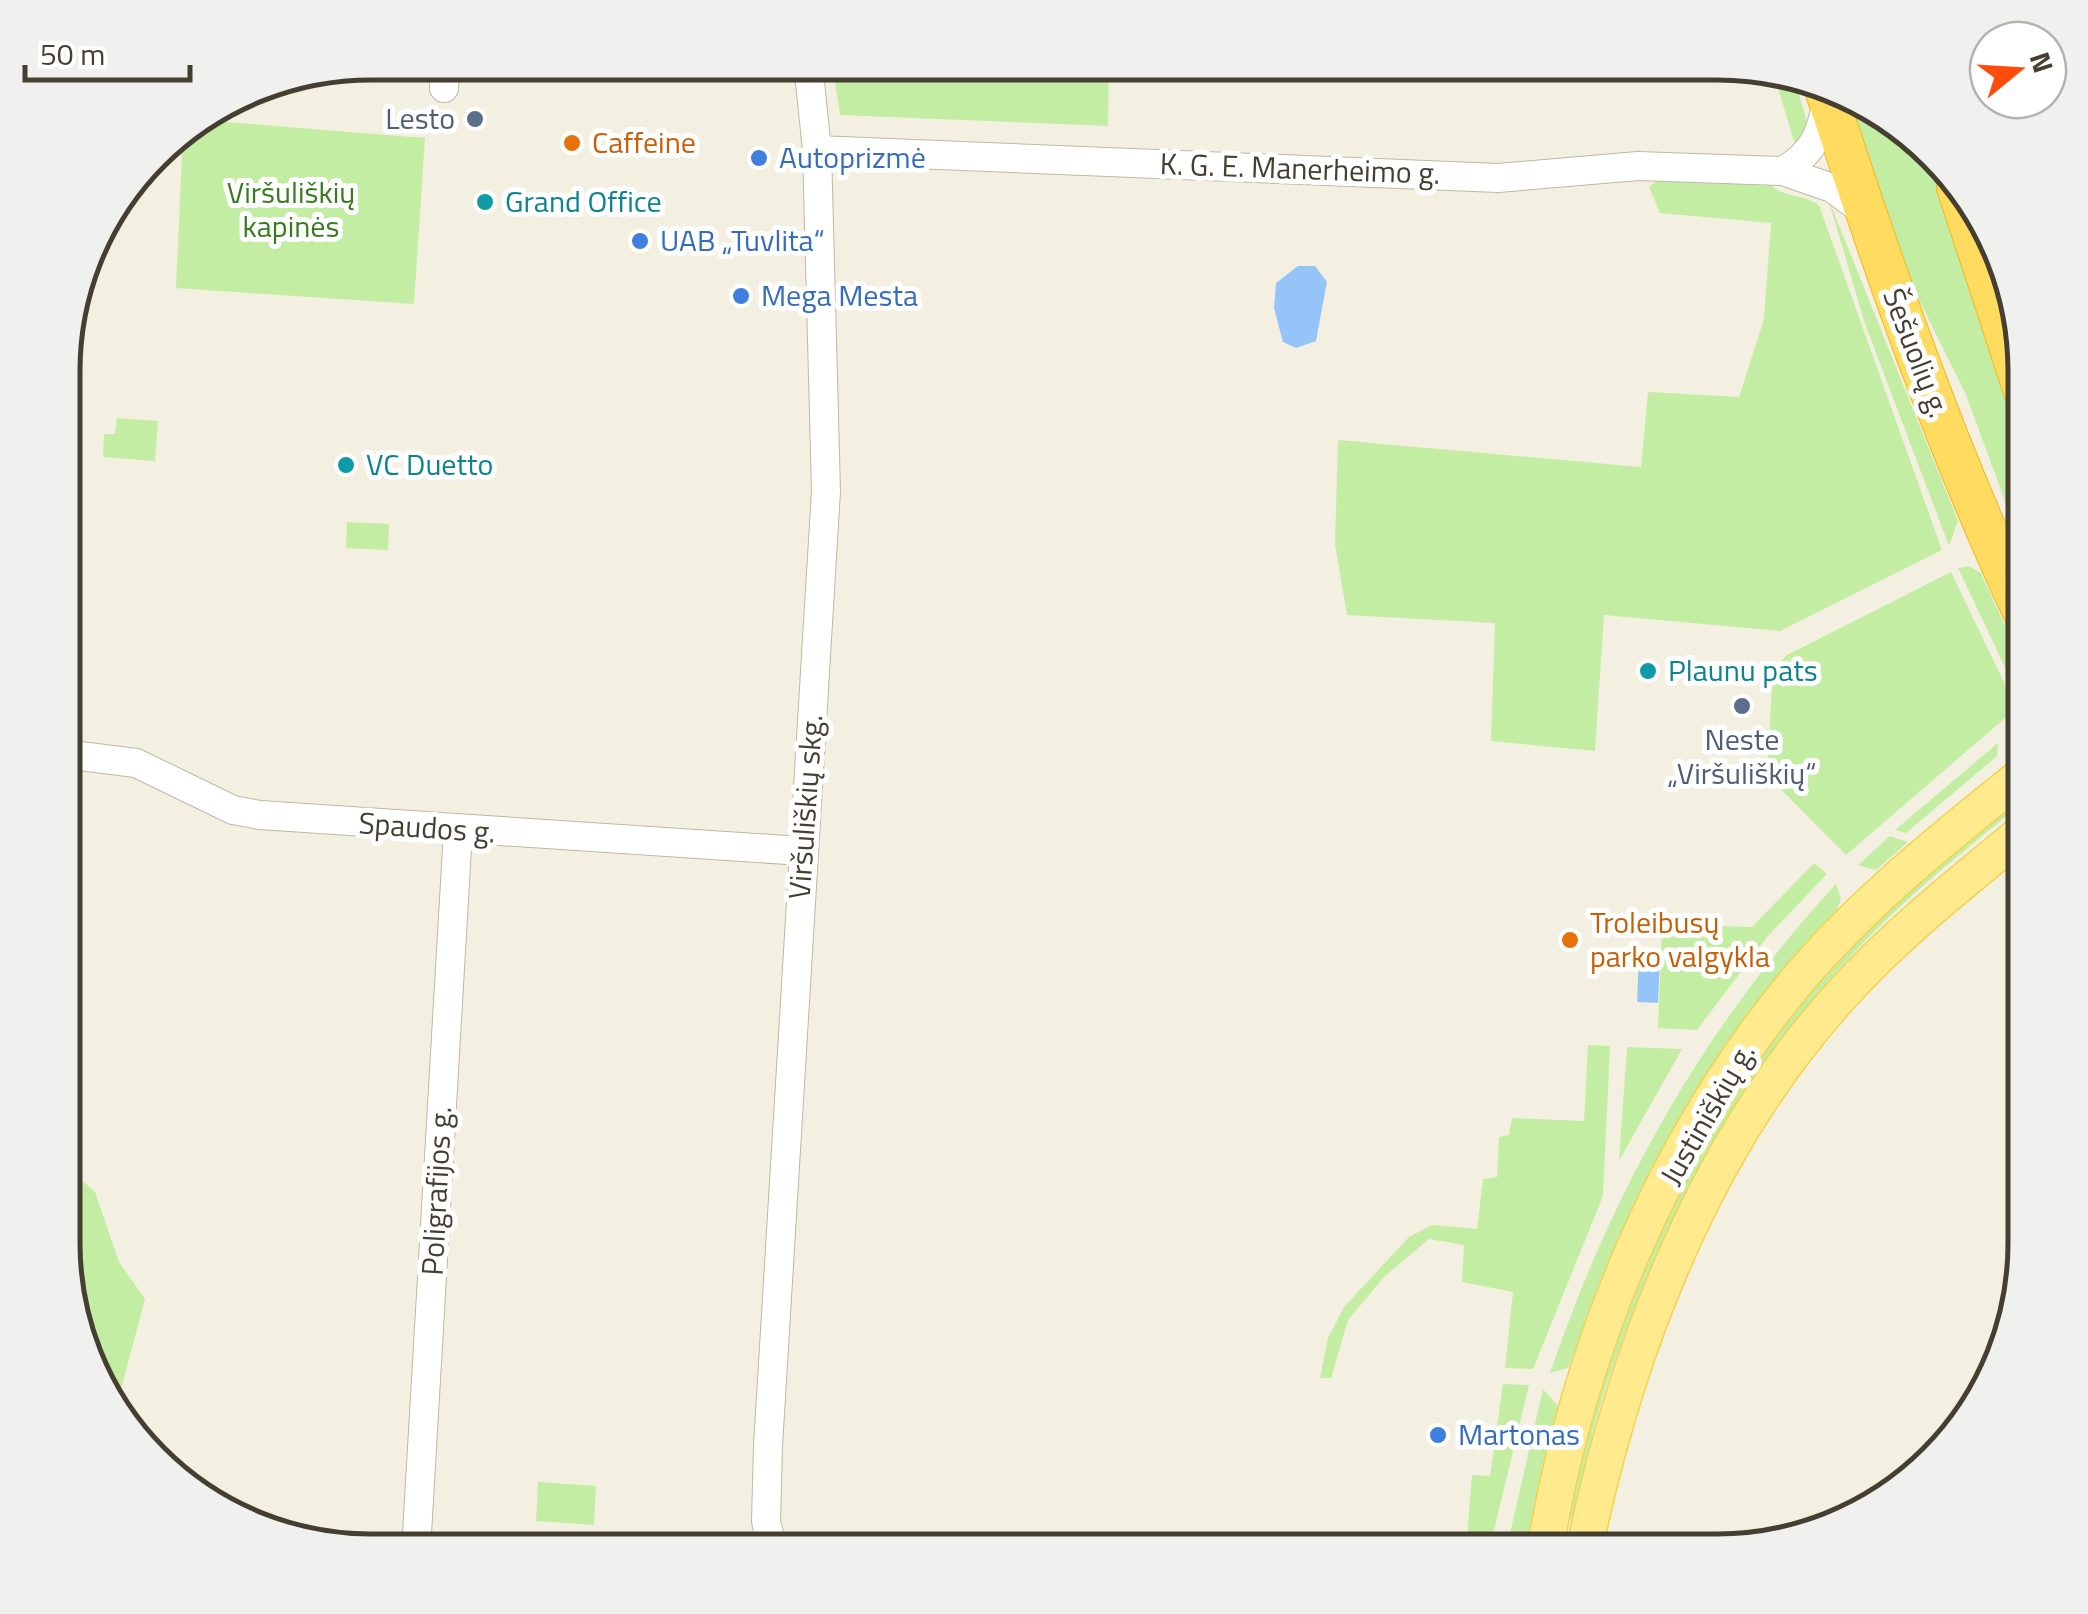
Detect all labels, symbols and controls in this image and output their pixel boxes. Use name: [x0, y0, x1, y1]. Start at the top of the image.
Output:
scale bar: [25, 20, 190, 82]
north arrow: [1968, 20, 2068, 120]
text: 50 m: [40, 31, 105, 77]
text: N: [2019, 46, 2066, 78]
place label: Lesto: [385, 95, 455, 141]
marker: Lesto: [464, 108, 486, 130]
place label: Caffeine: [592, 119, 696, 165]
marker: Caffeine: [561, 132, 583, 154]
place label: Autoprizmė: [779, 134, 926, 180]
street label: K. G. E. Manerheimo g.: [1159, 140, 1441, 196]
marker: Autoprizmė: [748, 147, 770, 169]
park label: Viršuliškių kapinės: [227, 169, 355, 249]
place label: Grand Office: [505, 178, 662, 224]
marker: Grand Office: [474, 191, 496, 213]
place label: UAB „Tuvlita“: [660, 217, 825, 263]
marker: UAB „Tuvlita“: [629, 230, 651, 252]
place label: Mega Mesta: [761, 272, 918, 318]
street label: Šešuolių g.: [1871, 281, 1963, 424]
marker: Mega Mesta: [730, 285, 752, 307]
place label: VC Duetto: [366, 441, 493, 487]
marker: VC Duetto: [335, 454, 357, 476]
place label: Plaunu pats: [1668, 647, 1818, 693]
marker: Plaunu pats: [1637, 660, 1659, 682]
marker: Neste „Viršuliškių“: [1731, 695, 1753, 717]
street label: Viršuliškių skg.: [776, 713, 834, 901]
place label: Neste „Viršuliškių“: [1668, 716, 1816, 796]
street label: Spaudos g.: [357, 799, 497, 855]
place label: Troleibusų parko valgykla: [1590, 899, 1770, 979]
marker: Troleibusų parko valgykla: [1559, 929, 1581, 951]
street label: Justiniškių g.: [1648, 1034, 1766, 1193]
street label: Poligrafijos g.: [409, 1105, 463, 1277]
place label: Martonas: [1458, 1411, 1580, 1457]
marker: Martonas: [1427, 1424, 1449, 1446]

